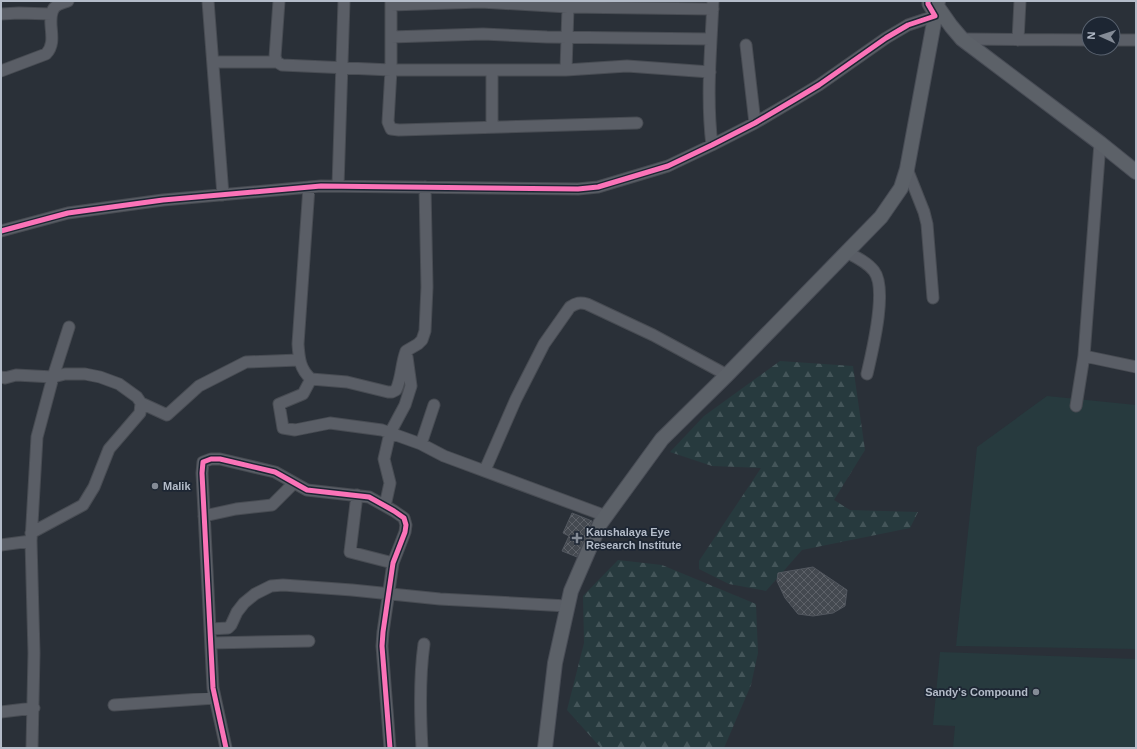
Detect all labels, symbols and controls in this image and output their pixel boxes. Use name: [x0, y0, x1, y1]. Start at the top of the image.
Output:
north arrow: [1081, 16, 1121, 56]
text: N: [1085, 31, 1097, 40]
place label: Malik: [163, 480, 191, 492]
marker: Malik: [150, 481, 160, 491]
place label: Kaushalaya Eye Research Institute: [586, 526, 681, 551]
marker: Kaushalaya Eye Research Institute: [571, 532, 583, 544]
place label: Sandy's Compound: [925, 686, 1028, 698]
marker: Sandy's Compound: [1031, 687, 1041, 697]

